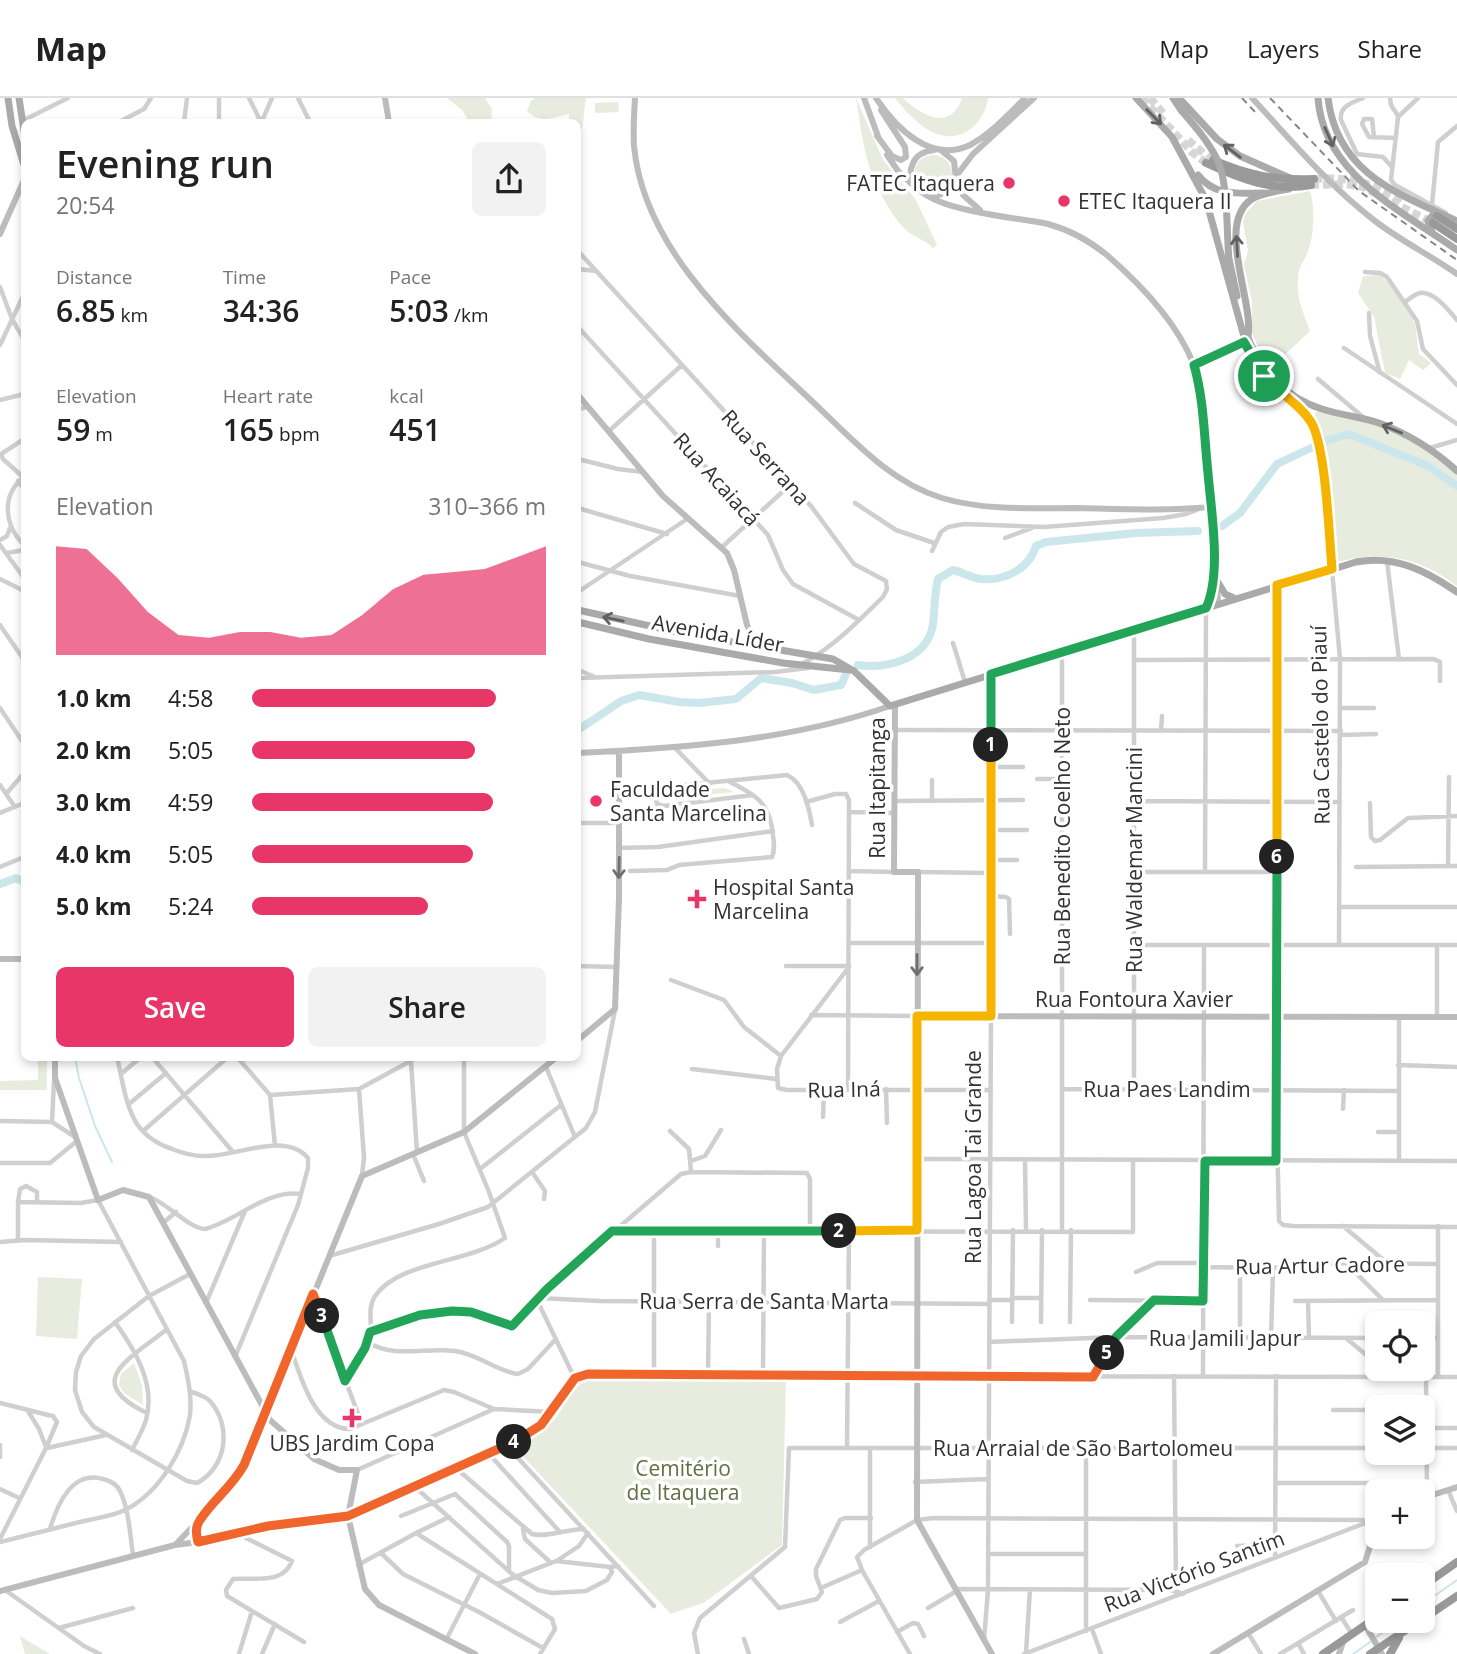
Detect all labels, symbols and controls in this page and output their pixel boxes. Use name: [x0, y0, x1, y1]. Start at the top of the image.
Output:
text: Map: [35, 26, 107, 71]
text: Map: [1159, 32, 1209, 65]
text: Layers: [1247, 32, 1320, 65]
text: Share: [1358, 32, 1422, 65]
one-way arrow: [1146, 109, 1163, 126]
one-way arrow: [1323, 126, 1336, 147]
text: Evening run: [56, 137, 274, 189]
button: share: [472, 142, 546, 216]
one-way arrow: [1224, 143, 1242, 158]
place label: FATEC Itaquera: [846, 169, 995, 197]
marker: FATEC Itaquera: [1001, 175, 1017, 191]
place label: ETEC Itaquera II: [1078, 187, 1232, 215]
text: 20:54: [56, 189, 115, 221]
marker: ETEC Itaquera II: [1056, 193, 1072, 209]
one-way arrow: [1231, 235, 1244, 258]
text: Distance: [56, 264, 132, 290]
text: Time: [223, 264, 266, 290]
text: Pace: [389, 264, 431, 290]
text: 6.85: [56, 290, 116, 331]
text: 34:36: [223, 290, 300, 331]
text: 5:03: [389, 290, 449, 331]
text: km: [116, 302, 148, 328]
text: /km: [449, 302, 489, 328]
pin: [1234, 346, 1294, 406]
icon: arrive: [1245, 357, 1283, 395]
text: Elevation: [56, 383, 137, 409]
text: Heart rate: [223, 383, 313, 409]
text: kcal: [389, 383, 424, 409]
street label: Rua Serrana: [716, 403, 816, 511]
text: 59: [56, 409, 90, 450]
text: 165: [223, 409, 274, 450]
text: 451: [389, 409, 441, 450]
text: m: [90, 421, 113, 447]
text: bpm: [274, 421, 320, 447]
one-way arrow: [1382, 421, 1403, 434]
street label: Rua Acaiacá: [668, 426, 766, 532]
text: Elevation: [56, 490, 154, 522]
text: 310–366 m: [428, 490, 546, 522]
street label: Avenida Líder: [650, 608, 786, 658]
one-way arrow: [602, 612, 625, 625]
street label: Rua Castelo do Piauí: [1304, 624, 1336, 825]
text: 1.0 km: [56, 682, 132, 714]
text: 4:58: [168, 682, 214, 714]
street label: Rua Benedito Coelho Neto: [1048, 707, 1076, 965]
street label: Rua Itapitanga: [863, 717, 891, 859]
pin: 1: [974, 728, 1009, 762]
text: 1: [985, 731, 996, 757]
text: 2.0 km: [56, 734, 132, 766]
text: 5:05: [168, 734, 214, 766]
street label: Rua Waldemar Mancini: [1120, 747, 1148, 973]
place label: Faculdade Santa Marcelina: [610, 775, 767, 827]
text: 3.0 km: [56, 786, 132, 818]
text: 4:59: [168, 786, 214, 818]
marker: Faculdade Santa Marcelina: [588, 793, 604, 809]
text: 4.0 km: [56, 838, 132, 870]
text: 5:05: [168, 838, 214, 870]
pin: 6: [1260, 840, 1294, 874]
text: 6: [1271, 843, 1282, 869]
one-way arrow: [612, 857, 626, 880]
place label: Hospital Santa Marcelina: [713, 873, 854, 925]
marker: Hospital Santa Marcelina: [687, 889, 707, 909]
text: 5.0 km: [56, 890, 132, 922]
text: 5:24: [168, 890, 214, 922]
one-way arrow: [910, 953, 924, 976]
button: Save: [56, 967, 294, 1047]
button: Share: [308, 967, 546, 1047]
street label: Rua Fontoura Xavier: [1035, 985, 1233, 1013]
street label: Rua Lagoa Tai Grande: [959, 1050, 987, 1264]
street label: Rua Iná: [807, 1074, 881, 1104]
street label: Rua Paes Landim: [1083, 1075, 1251, 1103]
pin: 2: [822, 1214, 856, 1248]
text: 2: [833, 1217, 844, 1243]
street label: Rua Artur Cadore: [1235, 1250, 1405, 1280]
street label: Rua Serra de Santa Marta: [639, 1287, 889, 1315]
pin: 3: [304, 1298, 340, 1334]
text: 3: [316, 1302, 327, 1328]
map controls: [1365, 1311, 1435, 1633]
button: locate: [1365, 1311, 1435, 1381]
street label: Rua Jamili Japur: [1149, 1324, 1302, 1352]
pin: 5: [1090, 1336, 1124, 1370]
text: 5: [1101, 1339, 1112, 1365]
button: layers: [1365, 1395, 1435, 1465]
marker: UBS Jardim Copa: [342, 1408, 362, 1428]
pin: 4: [496, 1424, 532, 1460]
text: 4: [508, 1428, 519, 1454]
place label: UBS Jardim Copa: [269, 1429, 435, 1457]
street label: Rua Arraial de São Bartolomeu: [933, 1434, 1233, 1462]
park label: Cemitério de Itaquera: [627, 1454, 739, 1506]
button: +: [1365, 1479, 1435, 1549]
street label: Rua Victório Santim: [1100, 1524, 1288, 1618]
button: −: [1365, 1563, 1435, 1633]

